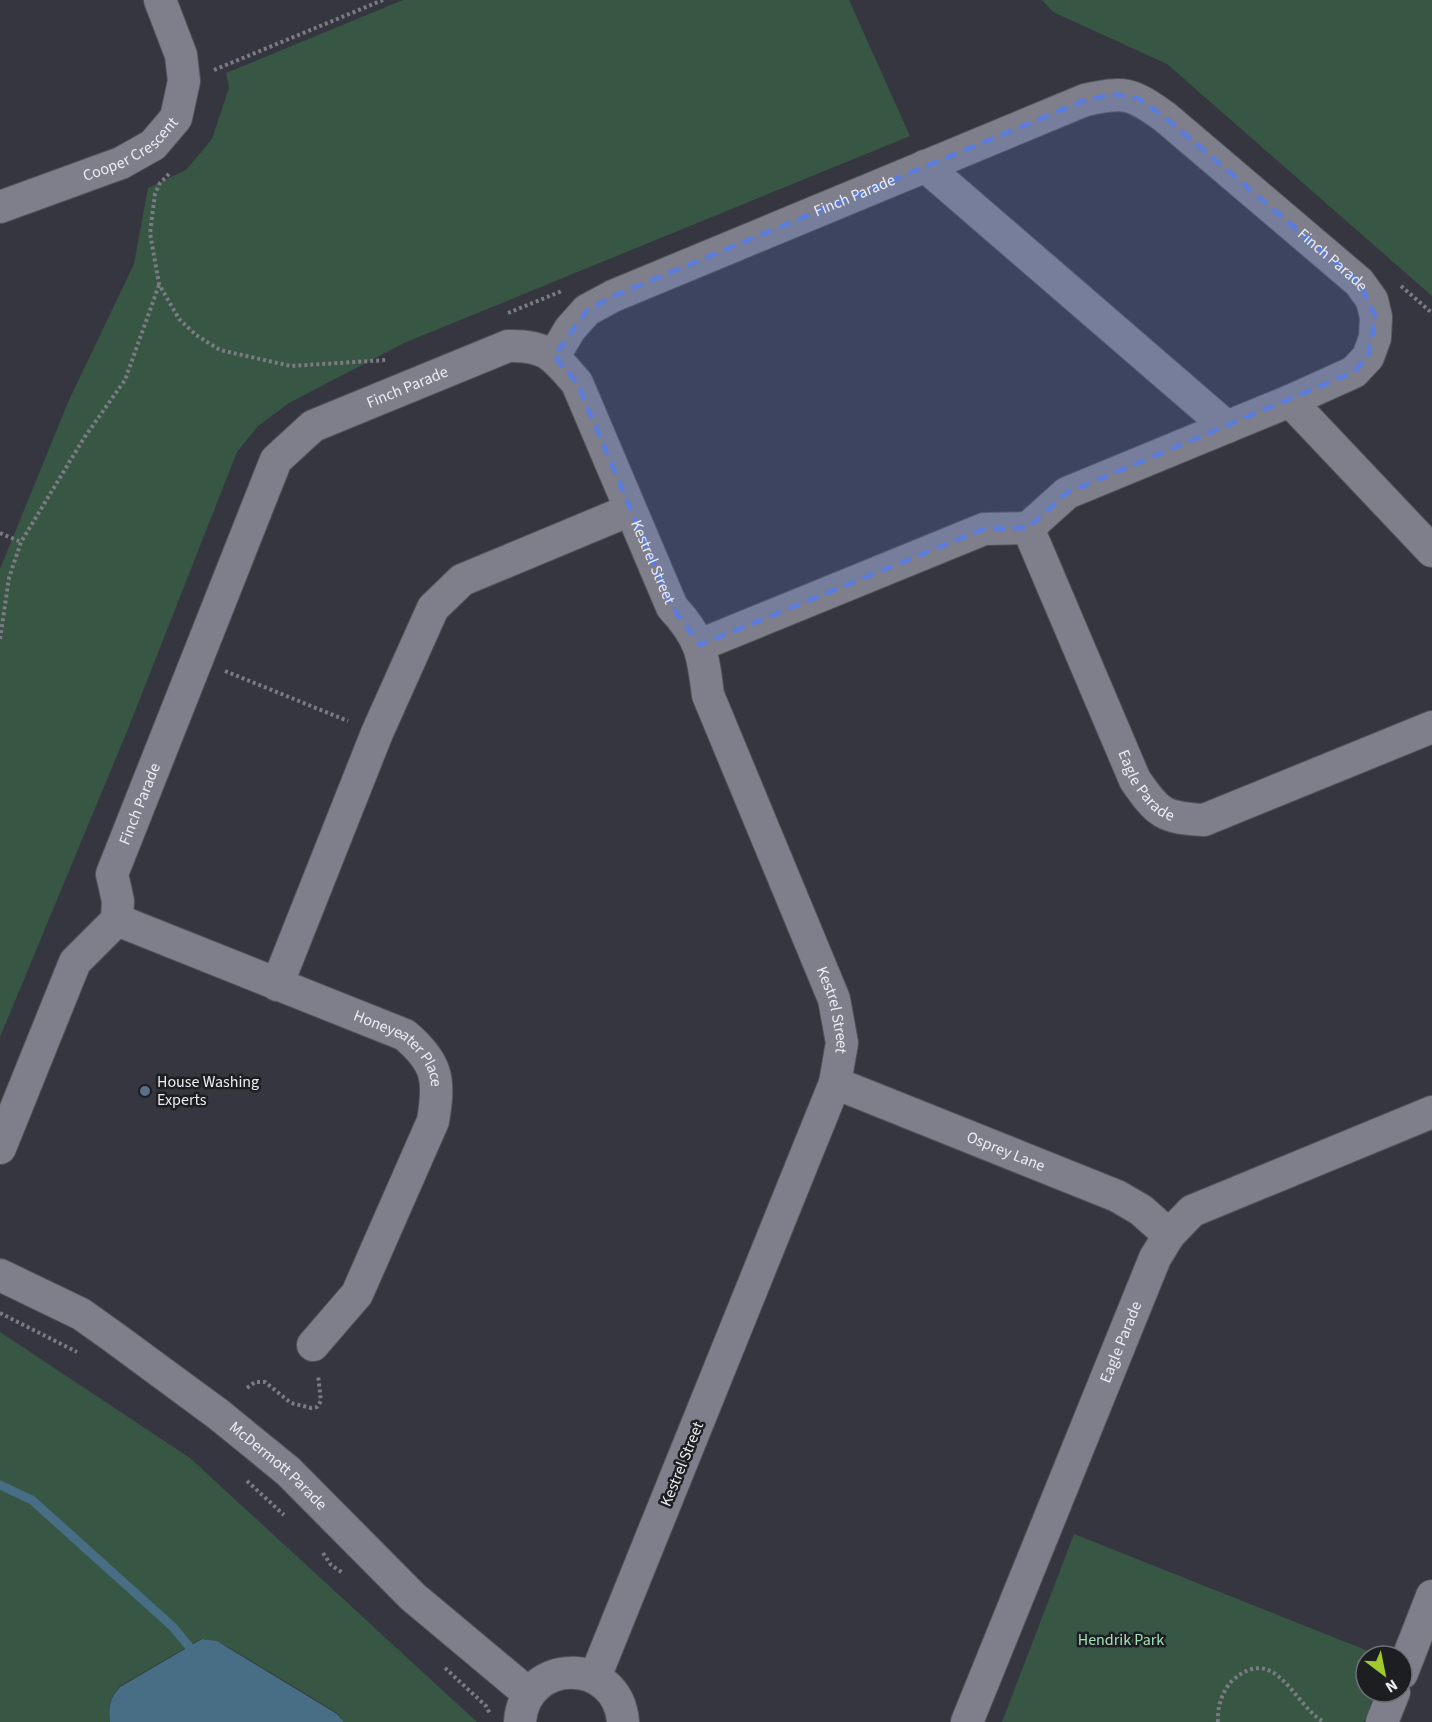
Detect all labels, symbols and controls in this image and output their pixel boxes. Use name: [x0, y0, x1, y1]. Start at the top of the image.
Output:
street label: Cooper Crescent: [80, 112, 184, 187]
street label: Finch Parade: [810, 169, 899, 222]
street label: Finch Parade: [1293, 223, 1373, 296]
street label: Finch Parade: [363, 361, 451, 414]
street label: Kestrel Street: [625, 516, 681, 608]
street label: Eagle Parade: [1112, 746, 1178, 827]
street label: Finch Parade: [114, 760, 166, 848]
street label: Kestrel Street: [811, 963, 853, 1056]
street label: Honeyeater Place: [350, 1005, 447, 1088]
place label: House Washing Experts: [157, 1071, 259, 1111]
marker: House Washing Experts: [138, 1084, 152, 1098]
street label: Osprey Lane: [963, 1126, 1048, 1177]
street label: Eagle Parade: [1095, 1298, 1147, 1386]
street label: McDermott Parade: [225, 1416, 332, 1515]
street label: Kestrel Street: [655, 1418, 709, 1510]
park label: Hendrik Park: [1078, 1629, 1164, 1651]
north arrow: [1354, 1644, 1414, 1704]
text: N: [1381, 1674, 1402, 1698]

